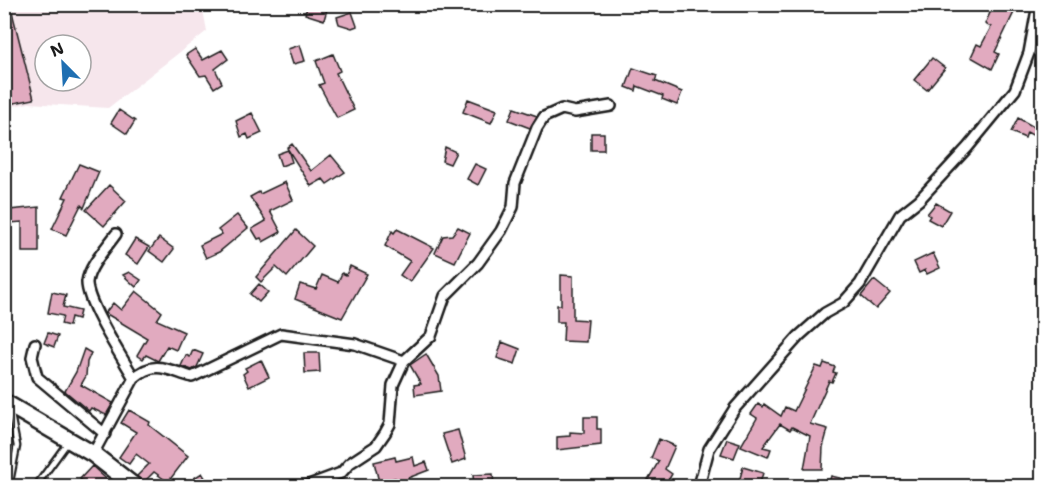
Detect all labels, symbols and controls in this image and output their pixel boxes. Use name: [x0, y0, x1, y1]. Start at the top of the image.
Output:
north arrow: [33, 33, 93, 93]
text: N: [47, 38, 67, 62]

